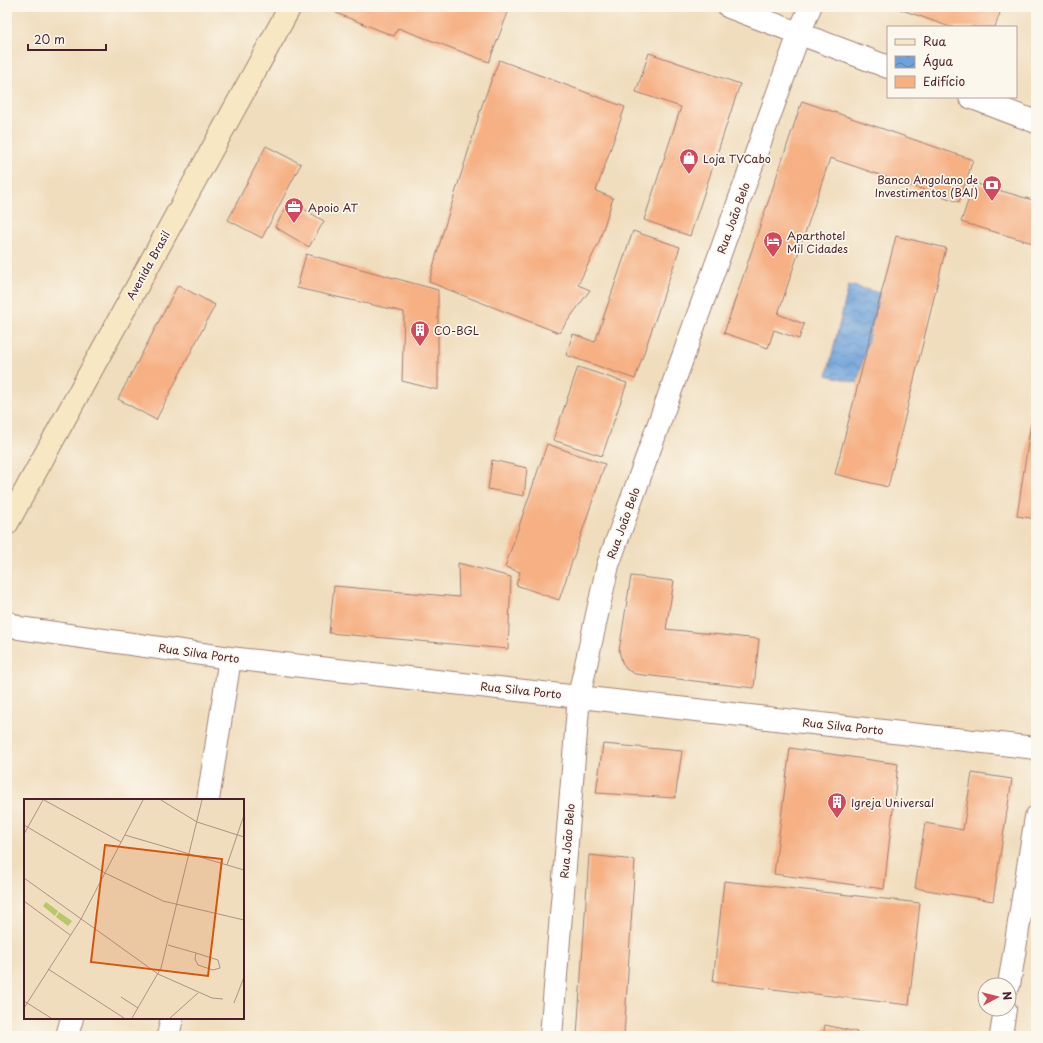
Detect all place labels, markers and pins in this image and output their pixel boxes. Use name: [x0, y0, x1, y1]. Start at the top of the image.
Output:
shop icon: Loja TVCabo: [678, 147, 700, 175]
place label: Loja TVCabo: [703, 150, 771, 167]
place label: Banco Angolano de Investimentos (BAI): [875, 171, 979, 201]
bank icon: Banco Angolano de Investimentos (BAI): [981, 174, 1003, 202]
office icon: Apoio AT: [283, 196, 305, 224]
place label: Apoio AT: [308, 199, 359, 216]
place label: Aparthotel Mil Cidades: [787, 227, 848, 257]
hotel icon: Aparthotel Mil Cidades: [762, 230, 784, 258]
building icon: CO-BGL: [409, 319, 431, 347]
place label: CO-BGL: [434, 322, 480, 339]
building icon: Igreja Universal: [826, 791, 848, 819]
place label: Igreja Universal: [851, 794, 934, 811]

